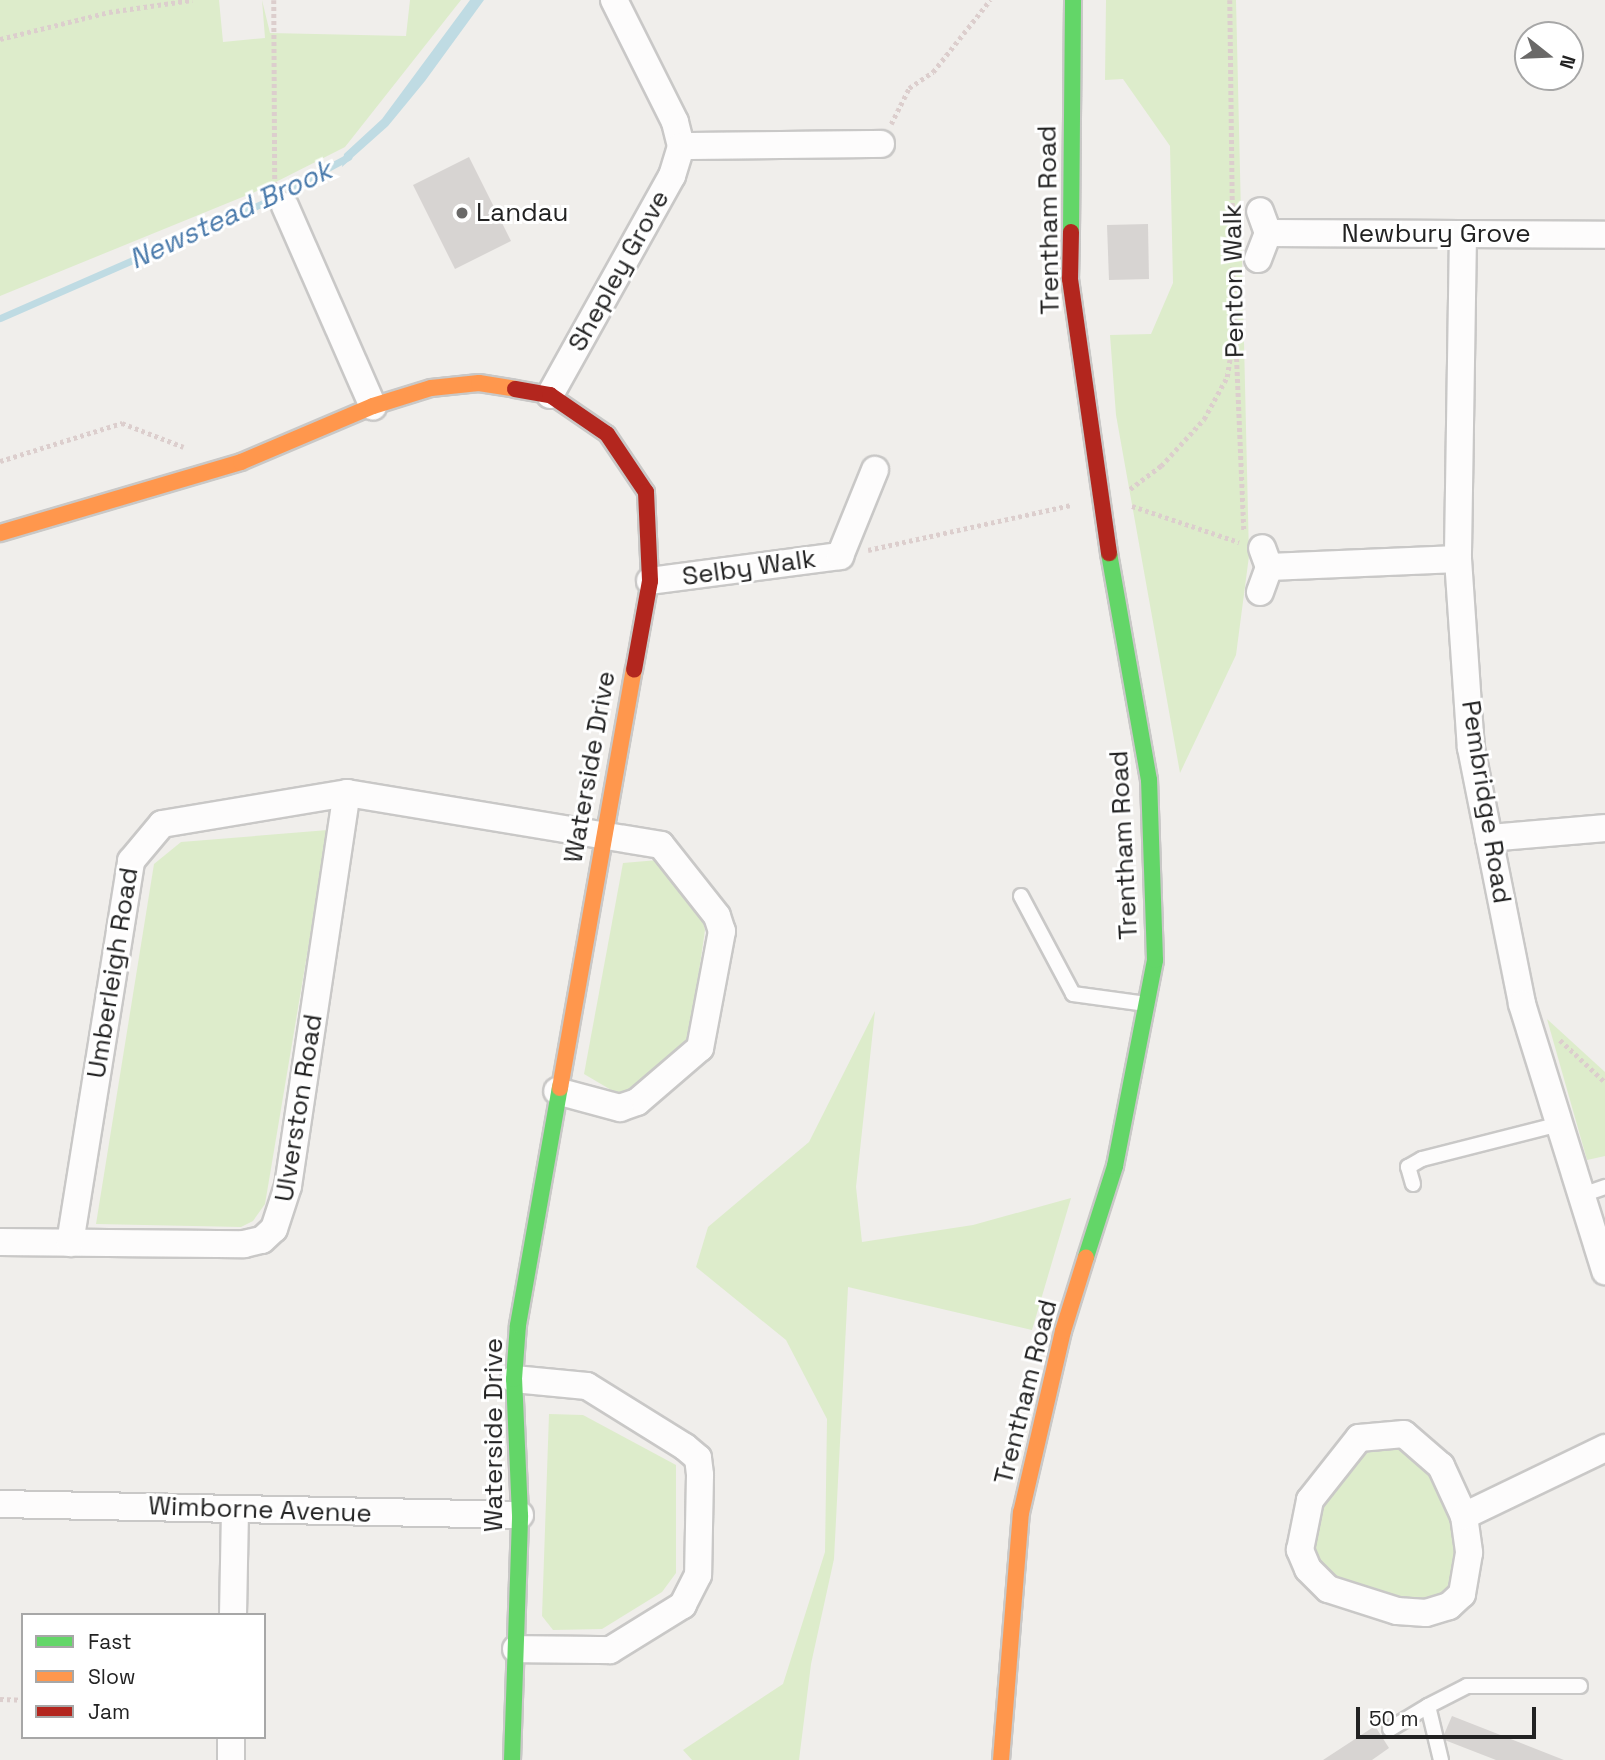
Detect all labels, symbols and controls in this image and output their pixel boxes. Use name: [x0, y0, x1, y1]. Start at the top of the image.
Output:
north arrow: [1514, 21, 1584, 91]
text: N: [1554, 52, 1581, 72]
street label: Trentham Road: [1032, 125, 1066, 315]
water label: Newstead Brook: [123, 152, 337, 276]
street label: Shepley Grove: [562, 185, 676, 357]
place label: Landau: [476, 197, 568, 229]
street label: Penton Walk: [1217, 204, 1251, 358]
marker: Landau: [454, 205, 470, 221]
street label: Newbury Grove: [1341, 218, 1531, 250]
street label: Selby Walk: [680, 543, 818, 593]
street label: Waterside Drive: [558, 669, 622, 865]
street label: Pembridge Road: [1455, 698, 1517, 906]
street label: Trentham Road: [1103, 750, 1145, 940]
street label: Umberleigh Road: [81, 865, 145, 1081]
street label: Ulverston Road: [269, 1012, 329, 1204]
street label: Trentham Road: [988, 1296, 1064, 1488]
street label: Waterside Drive: [478, 1338, 510, 1532]
street label: Wimborne Avenue: [148, 1491, 372, 1529]
legend: [21, 1613, 266, 1739]
text: Fast: [88, 1628, 132, 1655]
text: Slow: [88, 1663, 136, 1690]
scale bar: [1360, 1694, 1540, 1738]
text: Jam: [88, 1698, 130, 1725]
text: 50 m: [1369, 1705, 1419, 1732]

